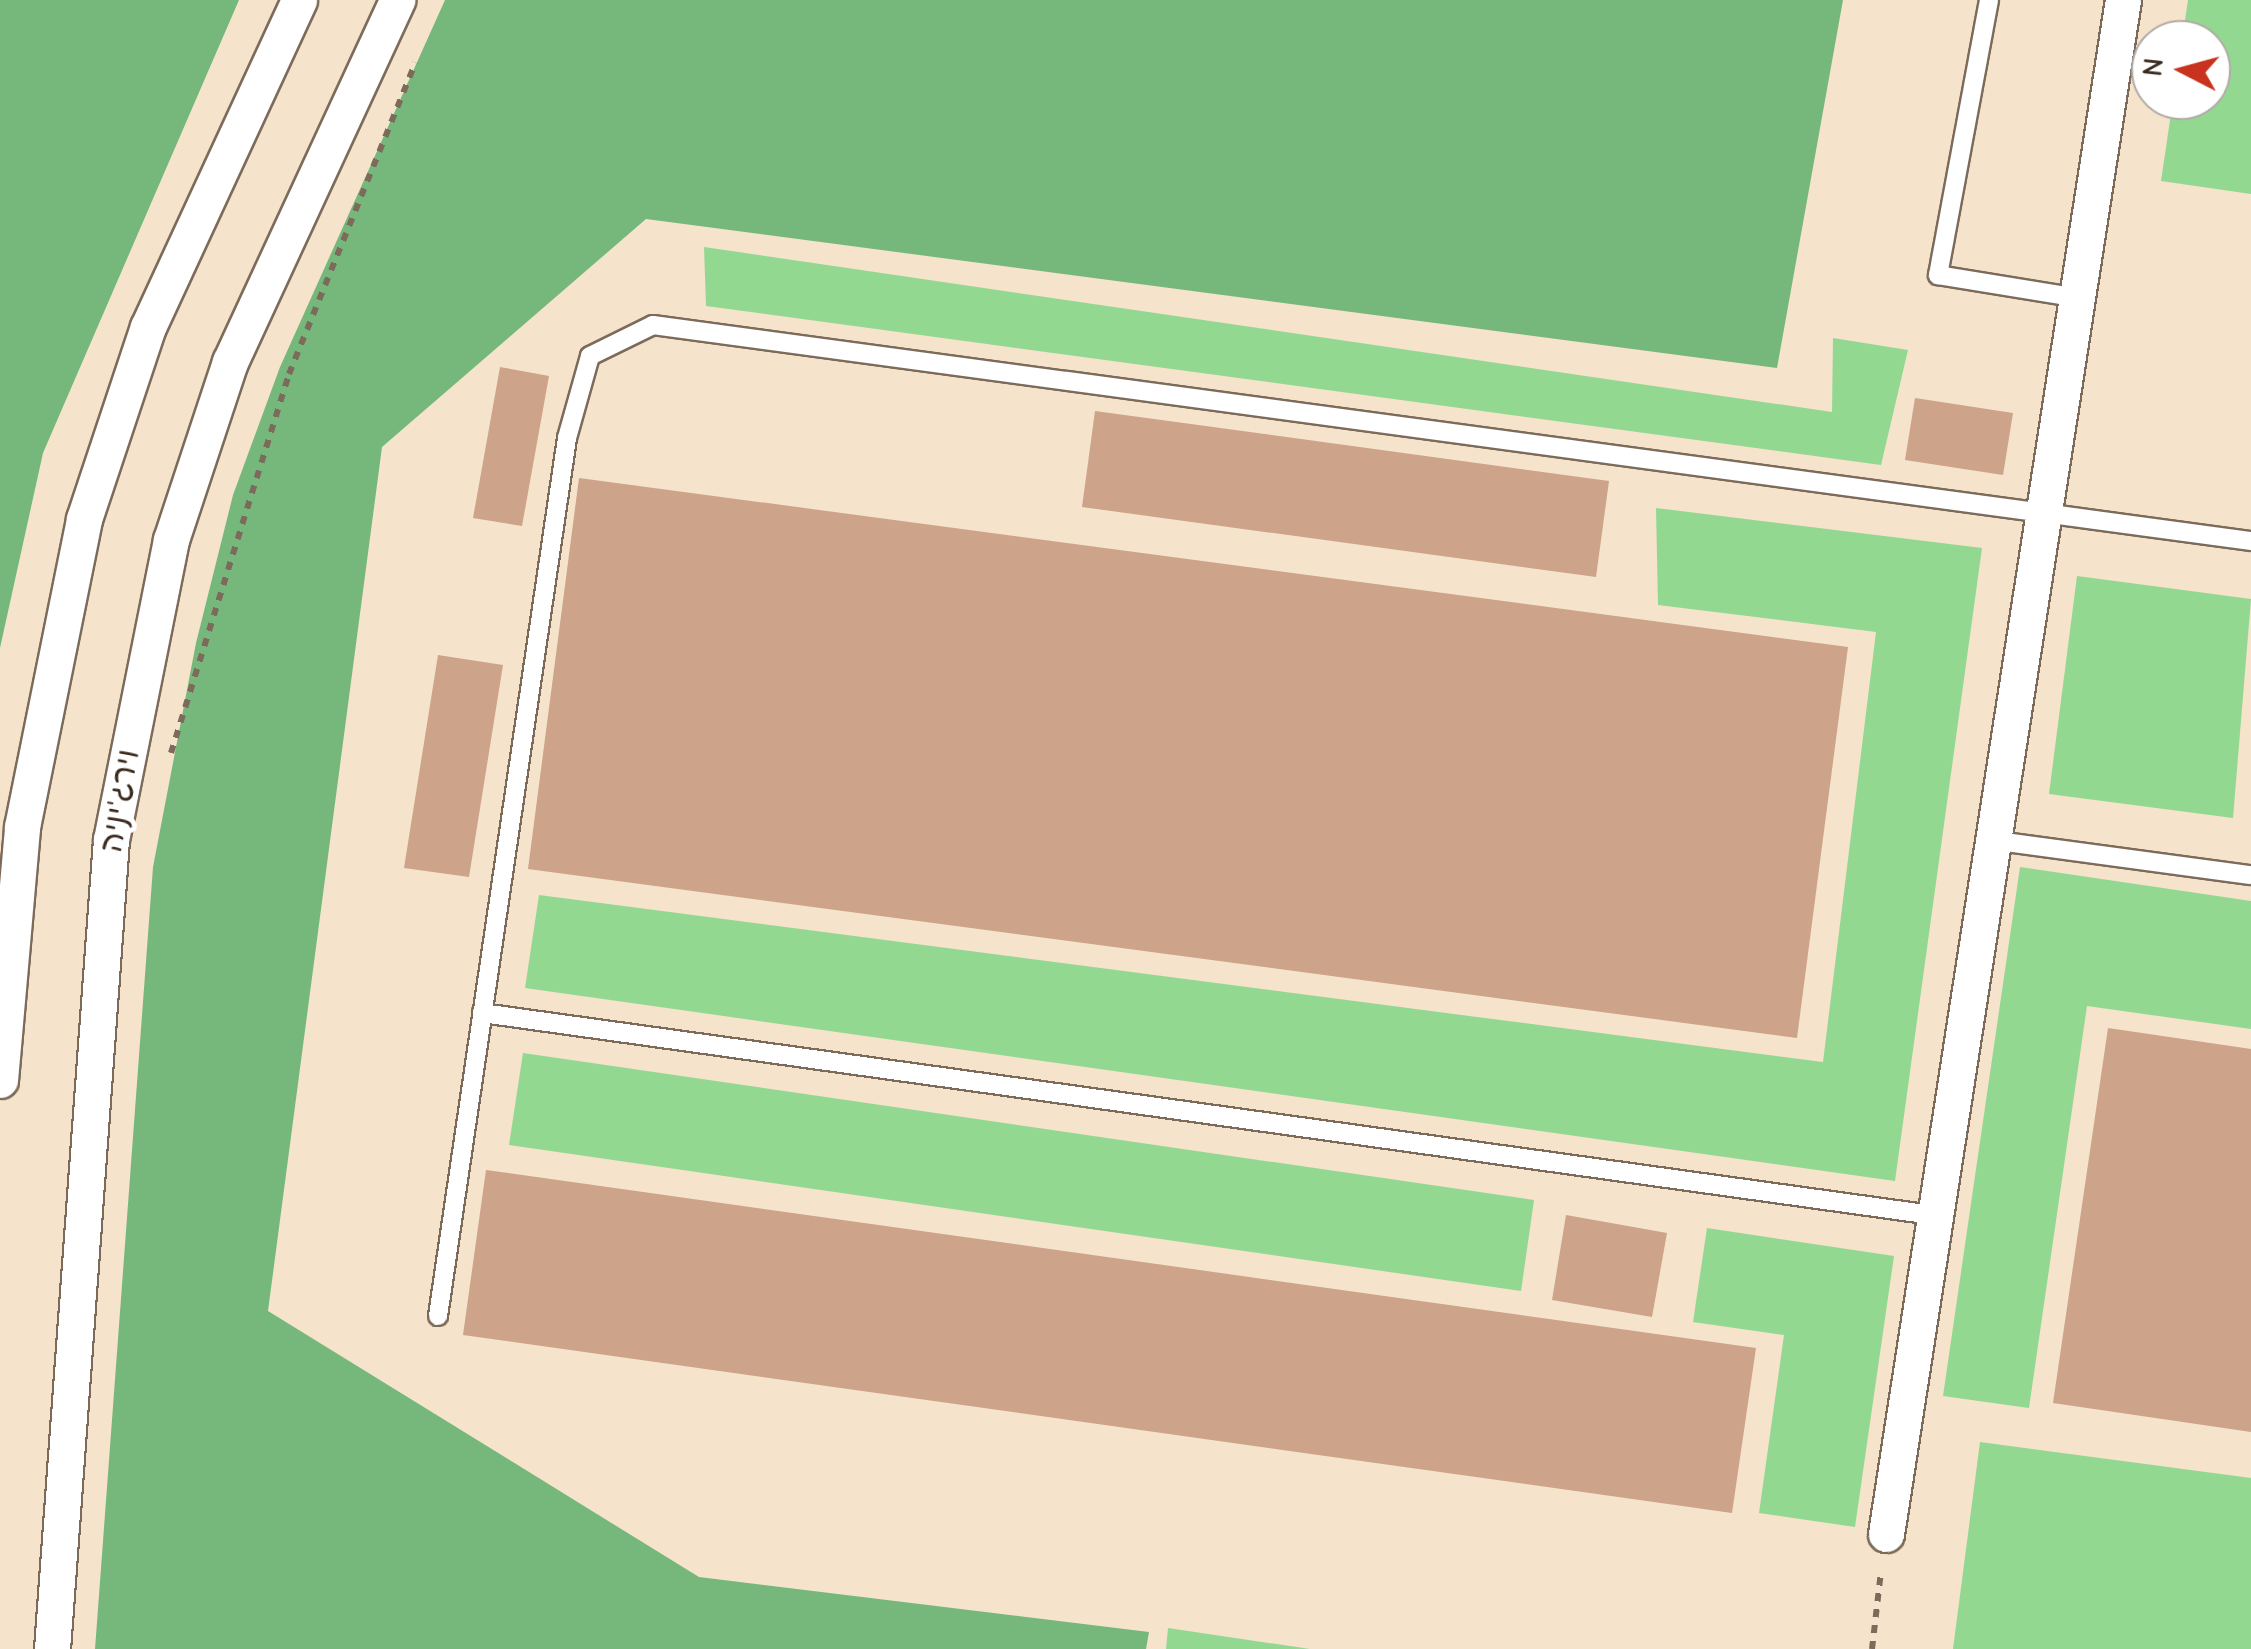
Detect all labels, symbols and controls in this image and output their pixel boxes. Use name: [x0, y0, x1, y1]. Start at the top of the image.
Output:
north arrow: [2131, 20, 2231, 120]
text: N: [2136, 56, 2170, 78]
street label: וירג'יניה: [92, 746, 148, 856]

